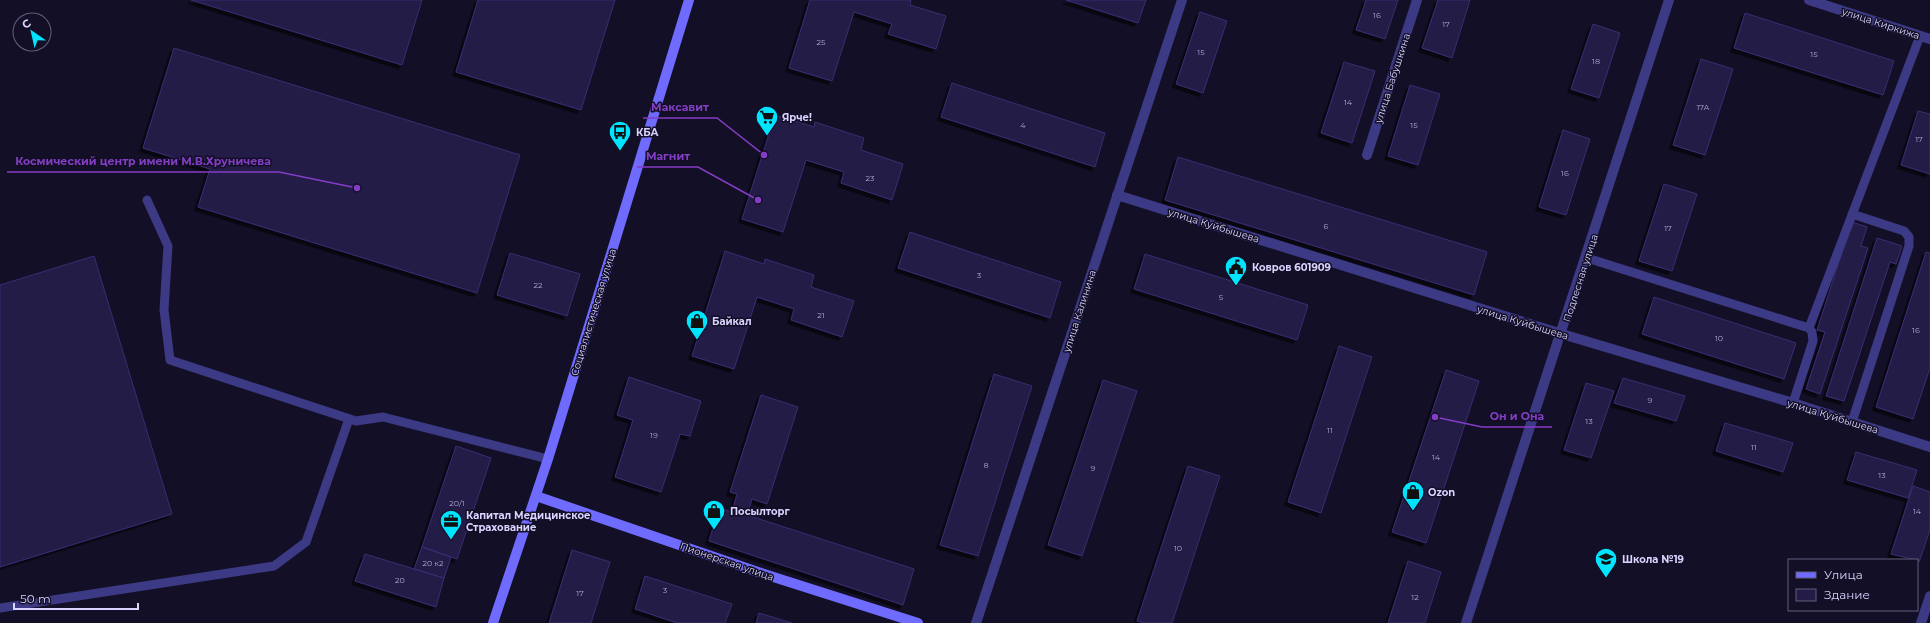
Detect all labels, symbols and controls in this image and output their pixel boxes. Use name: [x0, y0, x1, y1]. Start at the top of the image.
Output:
street label: улица Киркижа: [1839, 4, 1921, 42]
house number: 16: [1373, 10, 1381, 20]
north arrow: [12, 12, 52, 52]
text: С: [19, 16, 34, 32]
house number: 17: [1442, 19, 1450, 29]
street label: улица Бабушкина: [1372, 32, 1413, 126]
house number: 25: [816, 37, 826, 47]
house number: 15: [1197, 47, 1205, 57]
house number: 15: [1810, 49, 1818, 59]
house number: 18: [1592, 56, 1600, 66]
callout: Максавит: [643, 95, 717, 118]
house number: 14: [1344, 97, 1353, 107]
text: Максавит: [651, 100, 709, 114]
house number: 17А: [1696, 102, 1710, 112]
supermarket icon: Ярче!: [754, 104, 780, 137]
place label: Ярче!: [782, 111, 812, 124]
bus stop icon: КБА: [607, 119, 633, 152]
house number: 4: [1020, 120, 1026, 130]
house number: 15: [1410, 120, 1418, 130]
place label: КБА: [636, 126, 658, 139]
house number: 17: [1915, 134, 1923, 144]
callout: Магнит: [637, 144, 698, 167]
callout: Космический центр имени М.В.Хруничева: [7, 149, 279, 172]
text: Магнит: [646, 149, 690, 163]
text: Космический центр имени М.В.Хруничева: [15, 154, 271, 168]
house number: 16: [1561, 168, 1569, 178]
house number: 23: [865, 173, 875, 183]
street label: улица Куйбышева: [1166, 205, 1261, 246]
house number: 6: [1324, 221, 1329, 231]
house number: 17: [1664, 223, 1672, 233]
street label: Подлесная улица: [1560, 233, 1601, 324]
street label: Социалистическая улица: [568, 247, 619, 377]
public building icon: Ковров 601909: [1223, 254, 1249, 287]
place label: Ковров 601909: [1252, 261, 1331, 274]
street label: улица Калинина: [1060, 268, 1099, 355]
house number: 3: [977, 270, 982, 280]
house number: 22: [533, 280, 543, 290]
house number: 5: [1219, 292, 1224, 302]
street label: улица Куйбышева: [1475, 302, 1570, 343]
shop icon: Байкал: [684, 308, 710, 341]
house number: 21: [817, 310, 825, 320]
place label: Байкал: [712, 315, 752, 328]
house number: 16: [1912, 325, 1920, 335]
house number: 10: [1715, 333, 1723, 343]
house number: 9: [1648, 395, 1653, 405]
street label: улица Куйбышева: [1785, 396, 1880, 437]
callout: Он и Она: [1482, 404, 1552, 427]
text: Он и Она: [1490, 409, 1544, 423]
house number: 13: [1585, 416, 1593, 426]
house number: 11: [1327, 425, 1333, 435]
house number: 19: [650, 430, 658, 440]
house number: 11: [1751, 442, 1757, 452]
house number: 14: [1432, 452, 1441, 462]
house number: 8: [983, 460, 989, 470]
house number: 9: [1091, 463, 1096, 473]
house number: 13: [1878, 470, 1886, 480]
shop icon: Ozon: [1400, 479, 1426, 512]
place label: Ozon: [1428, 486, 1455, 499]
house number: 20/1: [449, 498, 465, 508]
shop icon: Посылторг: [701, 498, 727, 531]
place label: Посылторг: [730, 505, 790, 518]
house number: 14: [1913, 506, 1922, 516]
office icon: Капитал Медицинское Страхование: [438, 508, 464, 541]
place label: Капитал Медицинское Страхование: [466, 509, 590, 534]
street label: Пионерская улица: [678, 539, 775, 584]
house number: 10: [1174, 543, 1182, 553]
school or university icon: Школа №19: [1593, 546, 1619, 579]
place label: Школа №19: [1622, 553, 1684, 566]
house number: 20 к2: [422, 558, 444, 568]
legend: [1788, 559, 1918, 611]
text: Улица: [1824, 567, 1863, 582]
house number: 20: [395, 575, 405, 585]
scale bar: [14, 585, 138, 611]
house number: 3: [663, 585, 668, 595]
text: Здание: [1824, 587, 1870, 602]
house number: 17: [576, 588, 584, 598]
text: 50 m: [20, 591, 51, 606]
house number: 12: [1411, 592, 1419, 602]

